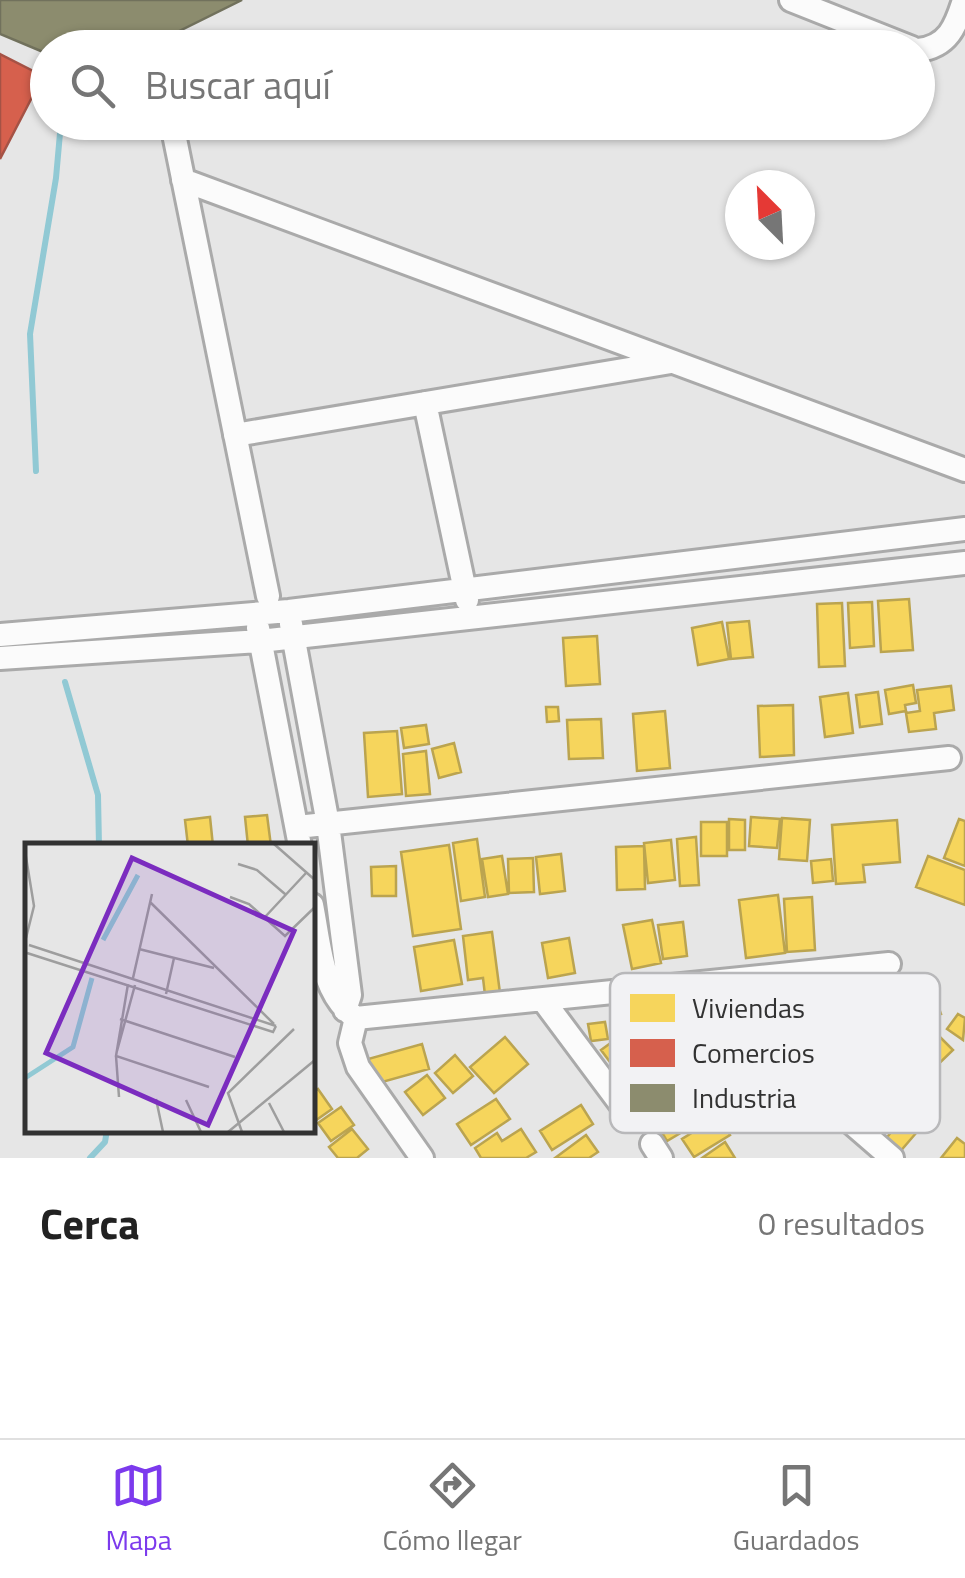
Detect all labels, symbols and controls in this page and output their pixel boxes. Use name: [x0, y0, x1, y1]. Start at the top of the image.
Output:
search box: [30, 30, 935, 140]
text: Buscar aquí: [145, 56, 331, 114]
icon: search: [65, 58, 120, 113]
north arrow: [725, 170, 815, 260]
inset map: [25, 843, 315, 1133]
legend: [610, 973, 940, 1133]
text: Viviendas: [692, 986, 805, 1029]
text: Comercios: [692, 1031, 815, 1074]
text: Industria: [692, 1076, 796, 1119]
text: Cerca: [40, 1191, 140, 1255]
text: 0 resultados: [758, 1199, 925, 1247]
tab: Mapa: [105, 1458, 172, 1561]
tab: Cómo llegar: [383, 1458, 522, 1561]
tab: Guardados: [733, 1458, 860, 1561]

